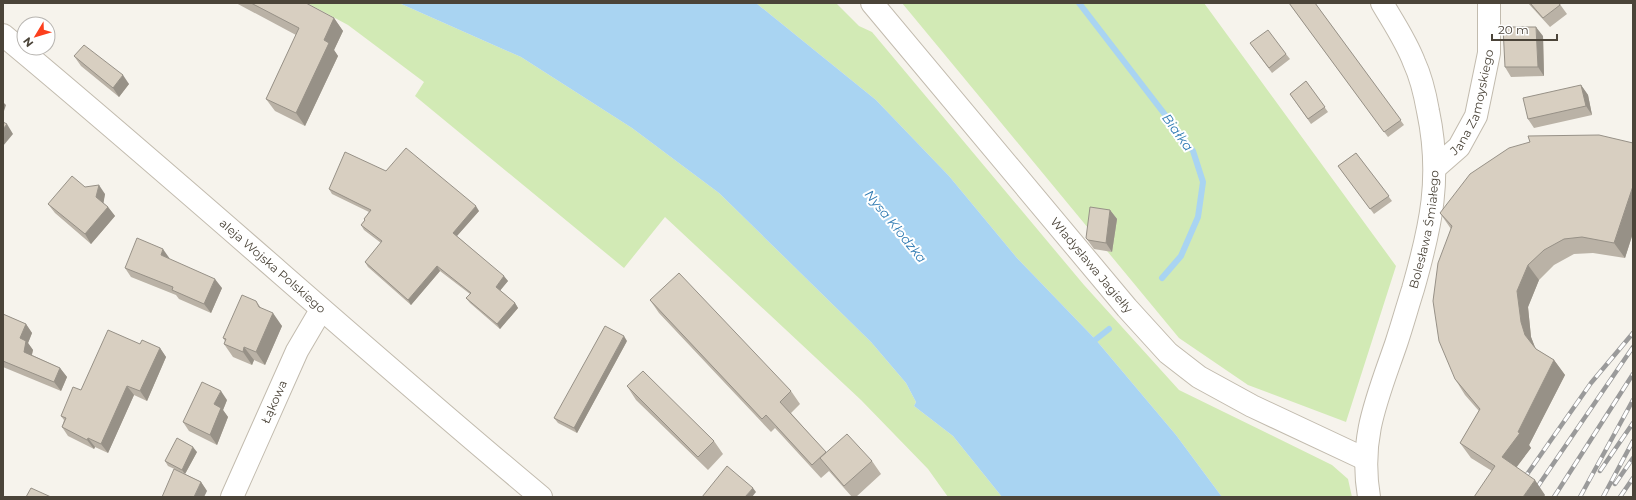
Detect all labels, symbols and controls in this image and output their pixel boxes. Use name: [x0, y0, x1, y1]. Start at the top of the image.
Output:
north arrow: [16, 16, 56, 56]
scale bar: [1492, 16, 1557, 42]
text: 20 m: [1498, 22, 1529, 37]
text: N: [20, 34, 36, 50]
street label: Jana Zamoyskiego: [1446, 48, 1497, 159]
water label: Białka: [1159, 110, 1197, 154]
street label: Bolesława Śmiałego: [1406, 170, 1441, 290]
water label: Nysa Kłodzka: [862, 186, 930, 266]
street label: Władysława Jagiełły: [1047, 214, 1136, 316]
street label: aleja Wojska Polskiego: [217, 215, 329, 316]
street label: Łąkowa: [258, 378, 290, 426]

